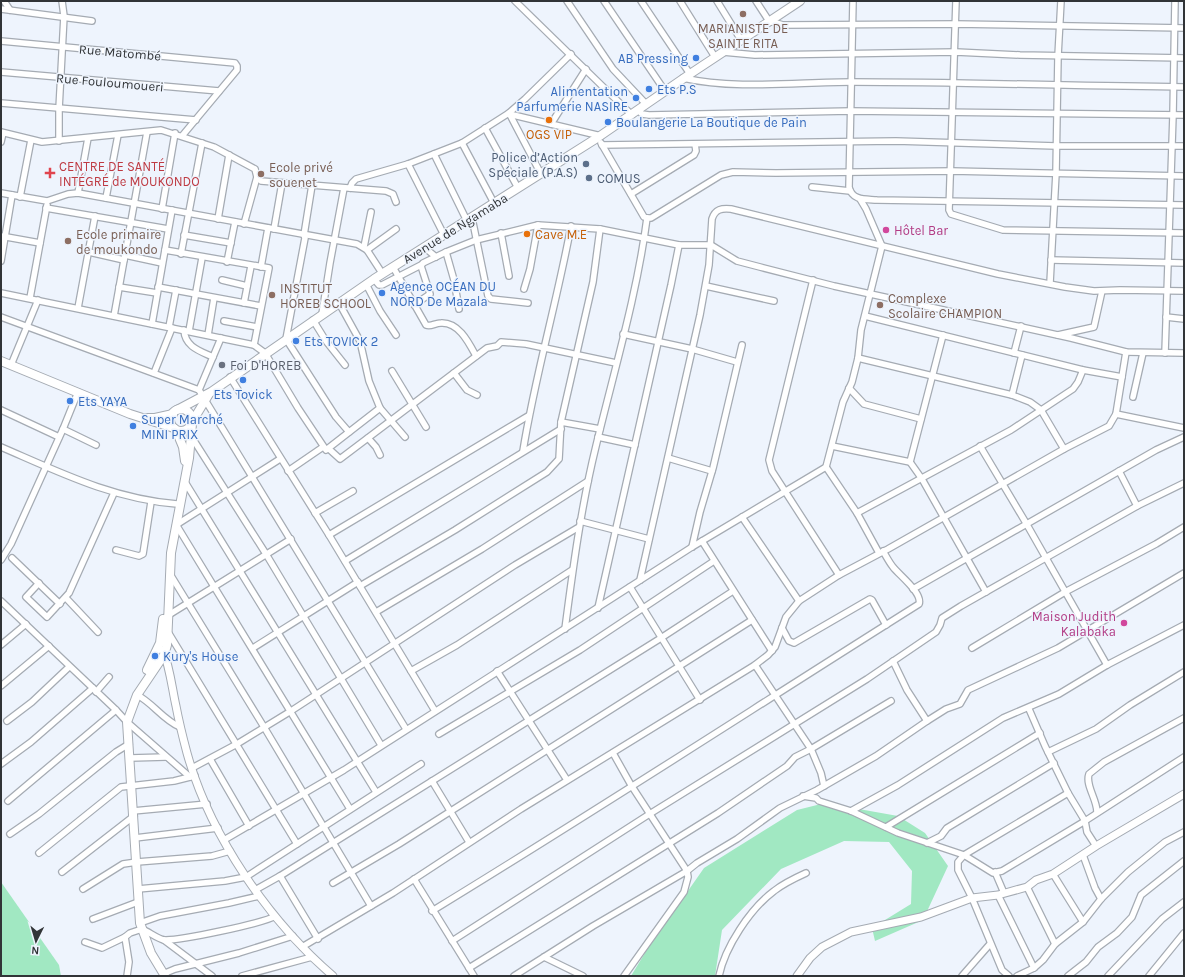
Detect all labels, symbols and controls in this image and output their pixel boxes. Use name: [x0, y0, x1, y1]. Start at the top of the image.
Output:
marker: MARIANISTE DE SAINTE RITA: [738, 9, 748, 19]
place label: MARIANISTE DE SAINTE RITA: [698, 21, 788, 51]
street label: Rue Matombé: [78, 41, 162, 64]
place label: AB Pressing: [618, 51, 689, 66]
marker: AB Pressing: [691, 53, 701, 63]
street label: Rue Fouloumoueri: [55, 70, 164, 95]
place label: Ets P.S: [657, 82, 697, 97]
place label: Alimentation Parfumerie NASIRE: [516, 84, 628, 114]
marker: Ets P.S: [644, 84, 654, 94]
marker: Alimentation Parfumerie NASIRE: [631, 93, 641, 103]
marker: OGS VIP: [544, 115, 554, 125]
place label: Boulangerie La Boutique de Pain: [616, 115, 807, 131]
marker: Boulangerie La Boutique de Pain: [603, 117, 613, 127]
place label: OGS VIP: [526, 127, 572, 142]
place label: Police d’Action Spéciale (P.A.S): [488, 150, 578, 180]
place label: CENTRE DE SANTÉ INTÉGRÉ de MOUKONDO: [59, 157, 200, 189]
marker: Police d’Action Spéciale (P.A.S): [581, 159, 591, 169]
place label: Ecole privé souenet: [269, 160, 333, 190]
marker: CENTRE DE SANTÉ INTÉGRÉ de MOUKONDO: [44, 167, 56, 179]
marker: Ecole privé souenet: [256, 169, 266, 179]
place label: COMUS: [597, 171, 641, 186]
marker: COMUS: [584, 173, 594, 183]
street label: Avenue de Ngamaba: [400, 190, 511, 267]
place label: Hôtel Bar: [894, 223, 948, 238]
marker: Hôtel Bar: [881, 225, 891, 235]
place label: Ecole primaire de moukondo: [76, 227, 162, 257]
place label: Cave M.E: [535, 227, 587, 242]
marker: Cave M.E: [522, 229, 532, 239]
marker: Ecole primaire de moukondo: [63, 236, 73, 246]
place label: Agence OCÉAN DU NORD De Mazala: [390, 277, 496, 309]
place label: INSTITUT HOREB SCHOOL: [280, 281, 371, 311]
marker: Agence OCÉAN DU NORD De Mazala: [377, 288, 387, 298]
marker: INSTITUT HOREB SCHOOL: [267, 290, 277, 300]
place label: Complexe Scolaire CHAMPION: [888, 291, 1002, 321]
marker: Complexe Scolaire CHAMPION: [875, 300, 885, 310]
place label: Ets TOVICK 2: [304, 334, 378, 349]
marker: Ets TOVICK 2: [291, 336, 301, 346]
place label: Foi D'HOREB: [230, 358, 301, 373]
marker: Foi D'HOREB: [217, 360, 227, 370]
marker: Ets Tovick: [238, 375, 248, 385]
place label: Ets Tovick: [213, 387, 273, 402]
place label: Ets YAYA: [78, 394, 128, 409]
marker: Ets YAYA: [65, 396, 75, 406]
place label: Super Marché MINI PRIX: [141, 412, 223, 442]
marker: Super Marché MINI PRIX: [128, 421, 138, 431]
place label: Maison Judith Kalabaka: [1032, 609, 1116, 639]
marker: Maison Judith Kalabaka: [1119, 618, 1129, 628]
place label: Kury's House: [163, 649, 239, 664]
marker: Kury's House: [150, 651, 160, 661]
north arrow: [16, 921, 56, 961]
text: N: [31, 944, 40, 957]

